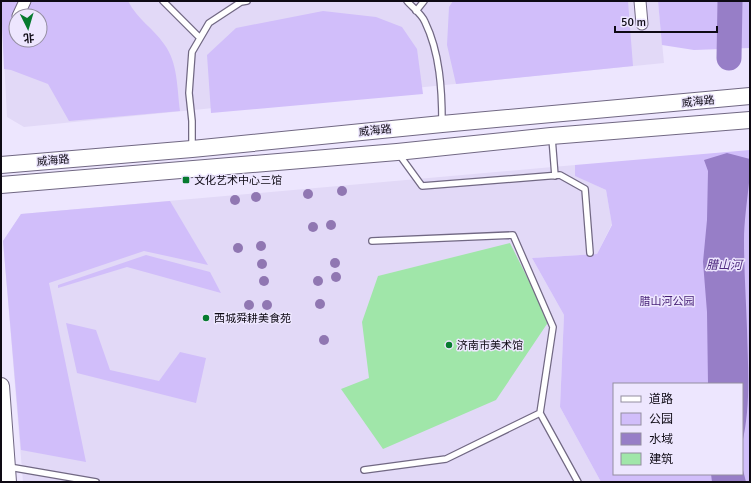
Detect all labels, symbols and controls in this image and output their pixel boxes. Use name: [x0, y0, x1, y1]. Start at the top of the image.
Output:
north arrow: [8, 8, 48, 48]
scale bar: [615, 8, 717, 34]
text: 50 m: [621, 15, 646, 30]
text: 北: [23, 31, 35, 44]
street label: 威海路: [681, 93, 715, 110]
street label: 威海路: [358, 122, 392, 139]
street label: 威海路: [36, 153, 70, 168]
place label: 文化艺术中心三馆: [194, 174, 282, 187]
marker: 文化艺术中心三馆: [181, 175, 191, 185]
water label: 腊山河: [706, 258, 744, 273]
park label: 腊山河公园: [640, 295, 695, 308]
place label: 西城舜耕美食苑: [214, 312, 291, 325]
marker: 西城舜耕美食苑: [201, 313, 211, 323]
place label: 济南市美术馆: [457, 339, 523, 352]
marker: 济南市美术馆: [444, 340, 454, 350]
legend: [613, 383, 743, 475]
text: 道路: [649, 392, 673, 407]
text: 公园: [649, 412, 673, 427]
text: 水域: [649, 432, 673, 447]
text: 建筑: [649, 452, 673, 467]

